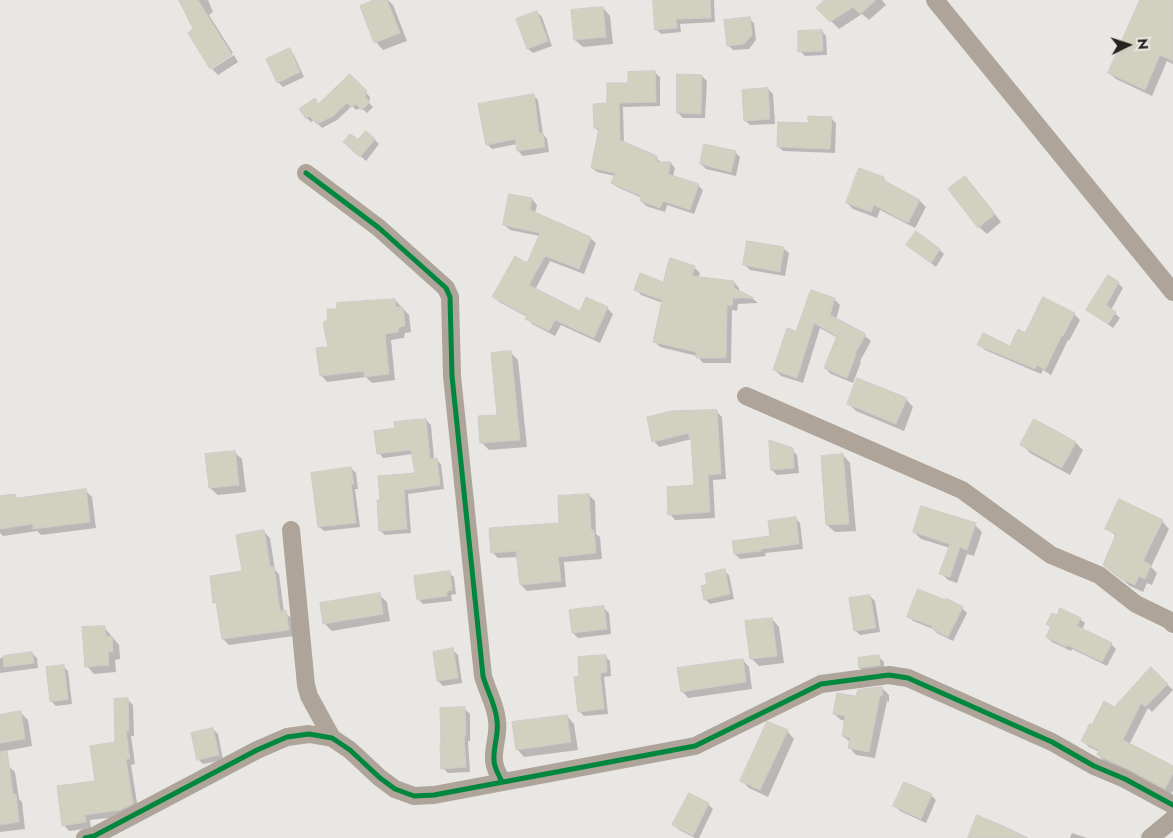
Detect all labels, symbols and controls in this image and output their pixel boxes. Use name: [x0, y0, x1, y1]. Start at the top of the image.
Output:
north arrow: [1103, 20, 1153, 70]
text: N: [1133, 38, 1153, 50]

